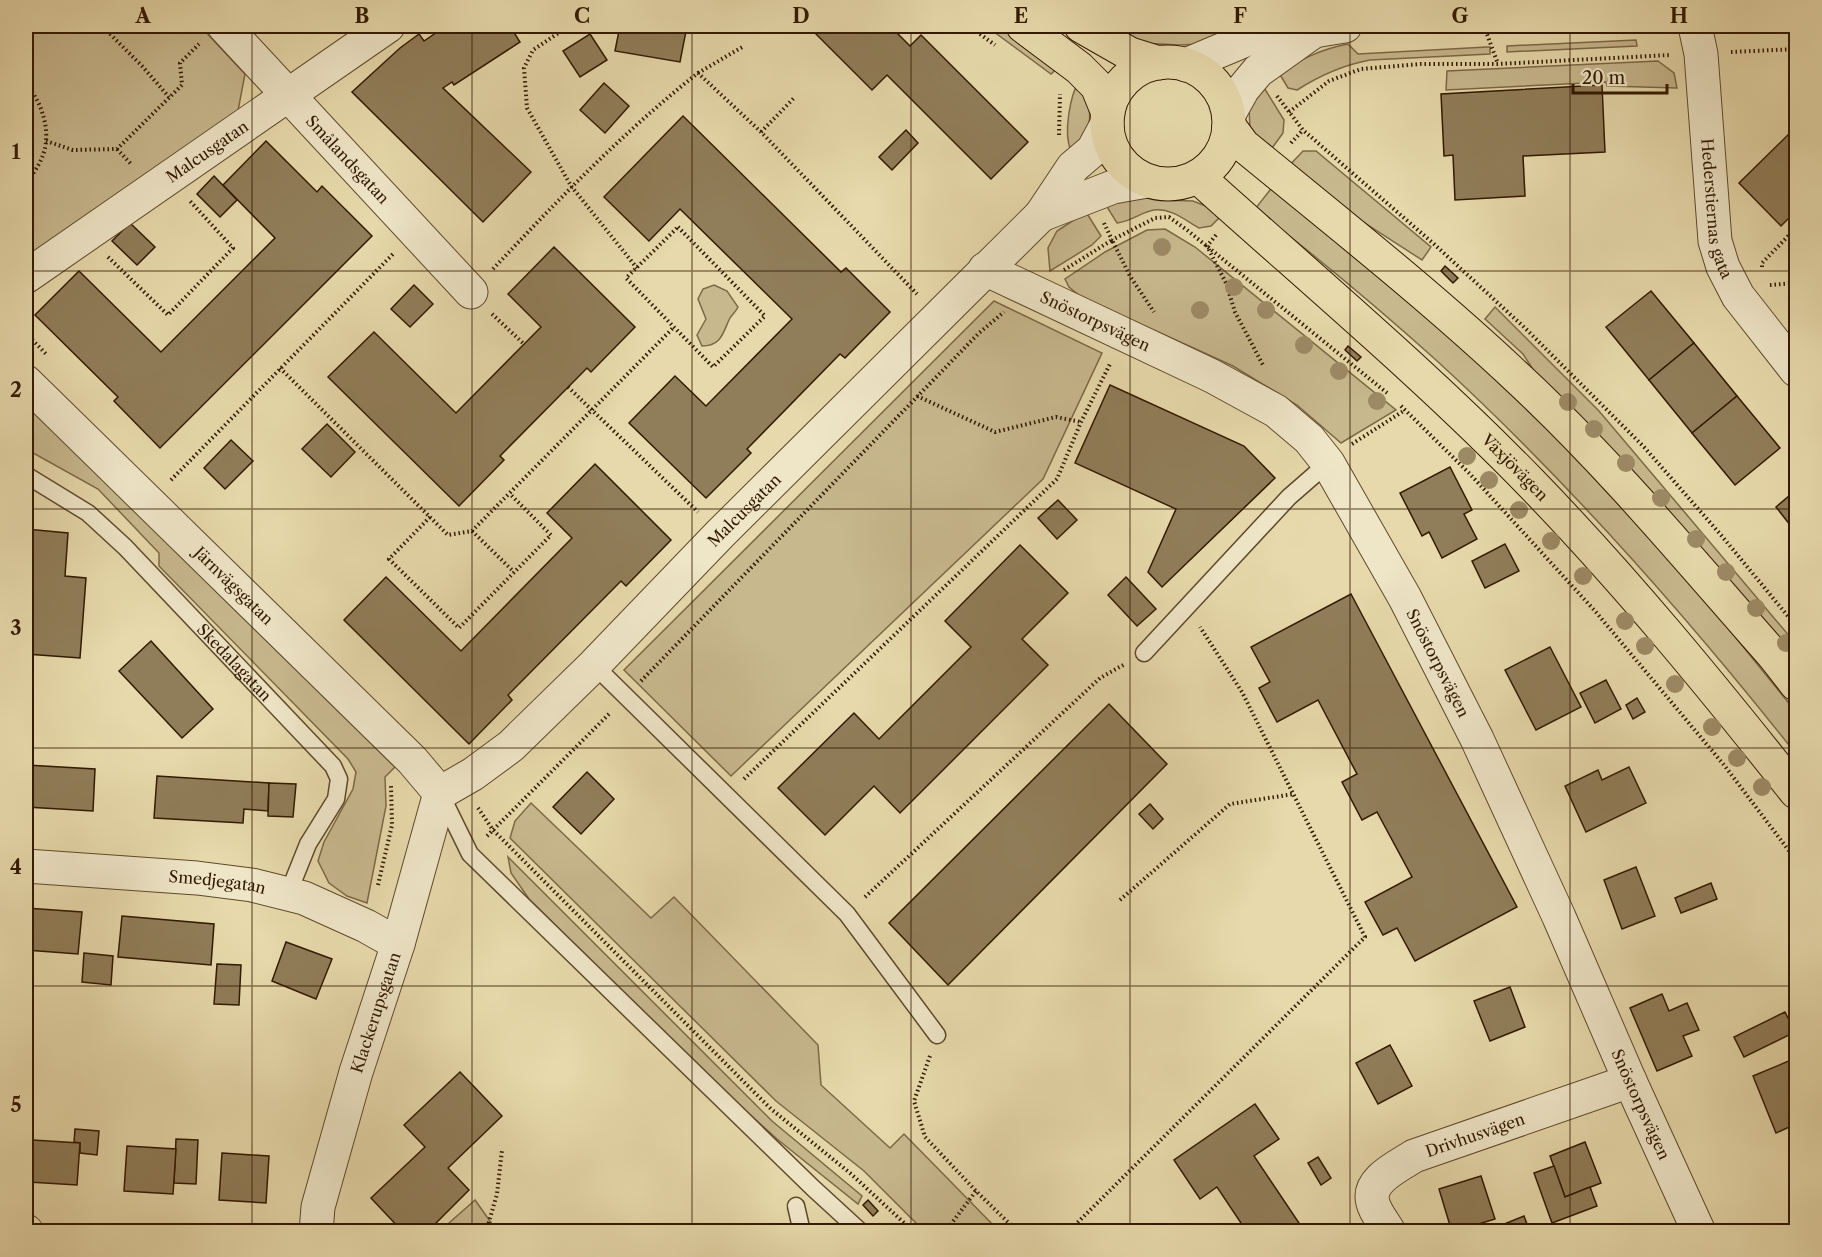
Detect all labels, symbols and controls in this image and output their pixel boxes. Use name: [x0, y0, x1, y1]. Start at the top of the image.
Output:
text: A: [134, 4, 151, 28]
text: B: [355, 4, 370, 28]
text: C: [574, 4, 590, 28]
text: D: [792, 4, 810, 28]
text: E: [1014, 4, 1028, 28]
text: F: [1233, 4, 1247, 28]
text: G: [1452, 4, 1469, 28]
text: H: [1670, 4, 1688, 28]
scale bar: [1573, 57, 1668, 95]
text: 20 m: [1582, 67, 1626, 89]
street label: Smålandsgatan: [302, 111, 394, 208]
street label: Malcusgatan: [162, 116, 252, 187]
street label: Hederstiernas gata: [1697, 138, 1737, 282]
text: 1: [12, 140, 21, 164]
street label: Snöstorpsvägen: [1037, 287, 1154, 355]
text: 2: [10, 378, 22, 402]
street label: Växjövägen: [1477, 429, 1553, 505]
street label: Malcusgatan: [703, 469, 785, 551]
street label: Järnvägsgatan: [188, 540, 278, 629]
street label: Snöstorpsvägen: [1402, 605, 1474, 721]
text: 3: [10, 616, 22, 640]
street label: Skedalagatan: [193, 619, 276, 705]
text: 4: [10, 855, 22, 879]
street label: Smedjegatan: [168, 866, 268, 898]
street label: Klackerupsgatan: [346, 949, 405, 1075]
street label: Snöstorpsvägen: [1607, 1046, 1675, 1163]
text: 5: [10, 1093, 22, 1117]
street label: Drivhusvägen: [1423, 1108, 1527, 1161]

